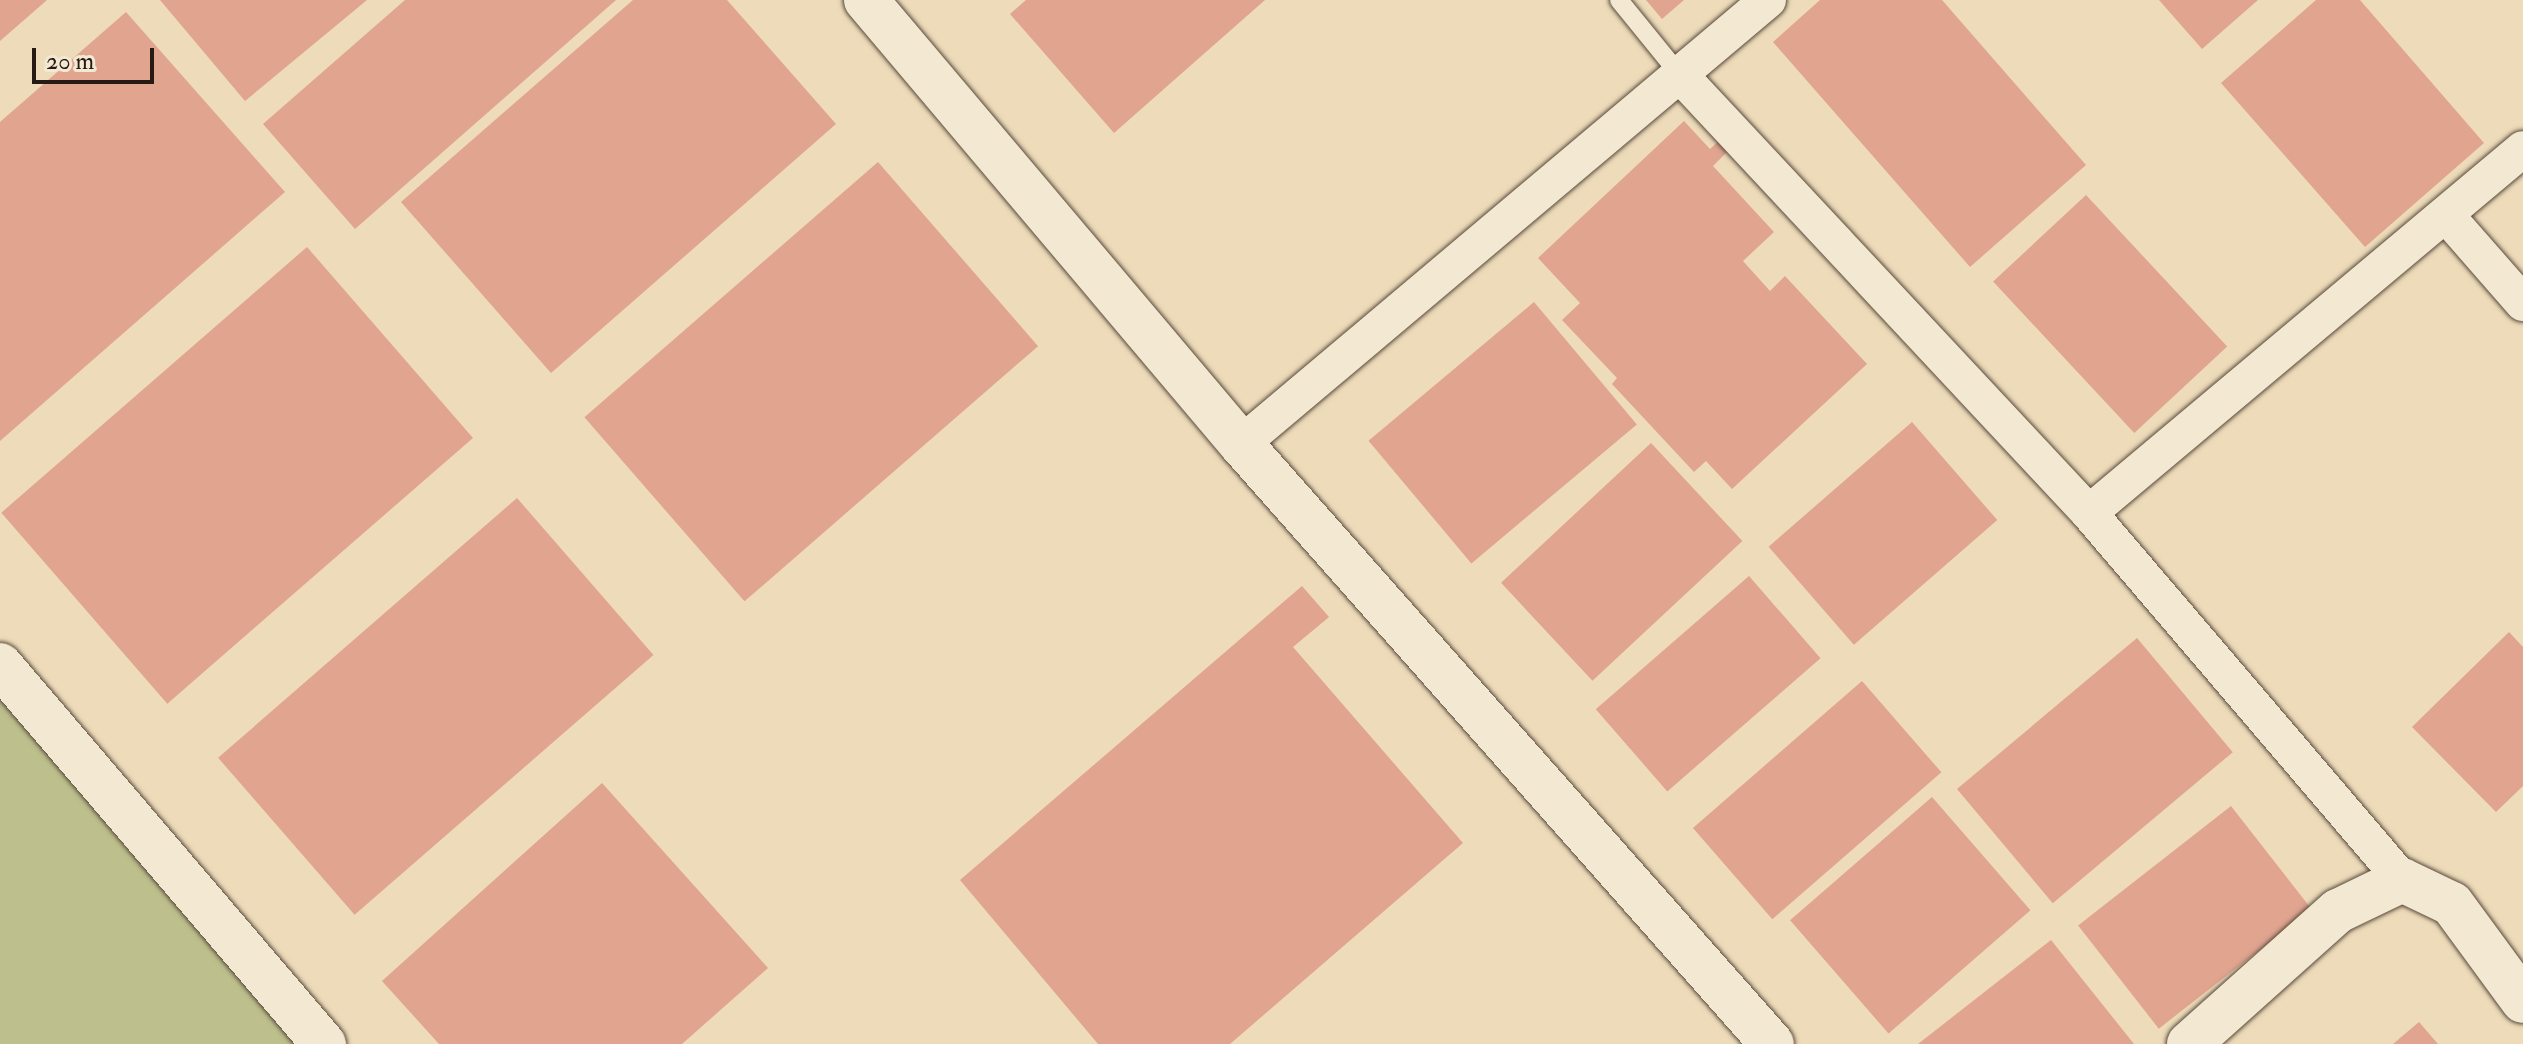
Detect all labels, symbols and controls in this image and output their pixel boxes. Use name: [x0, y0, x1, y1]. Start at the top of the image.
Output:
scale bar: [36, 32, 158, 82]
text: 20 m: [46, 46, 94, 77]

